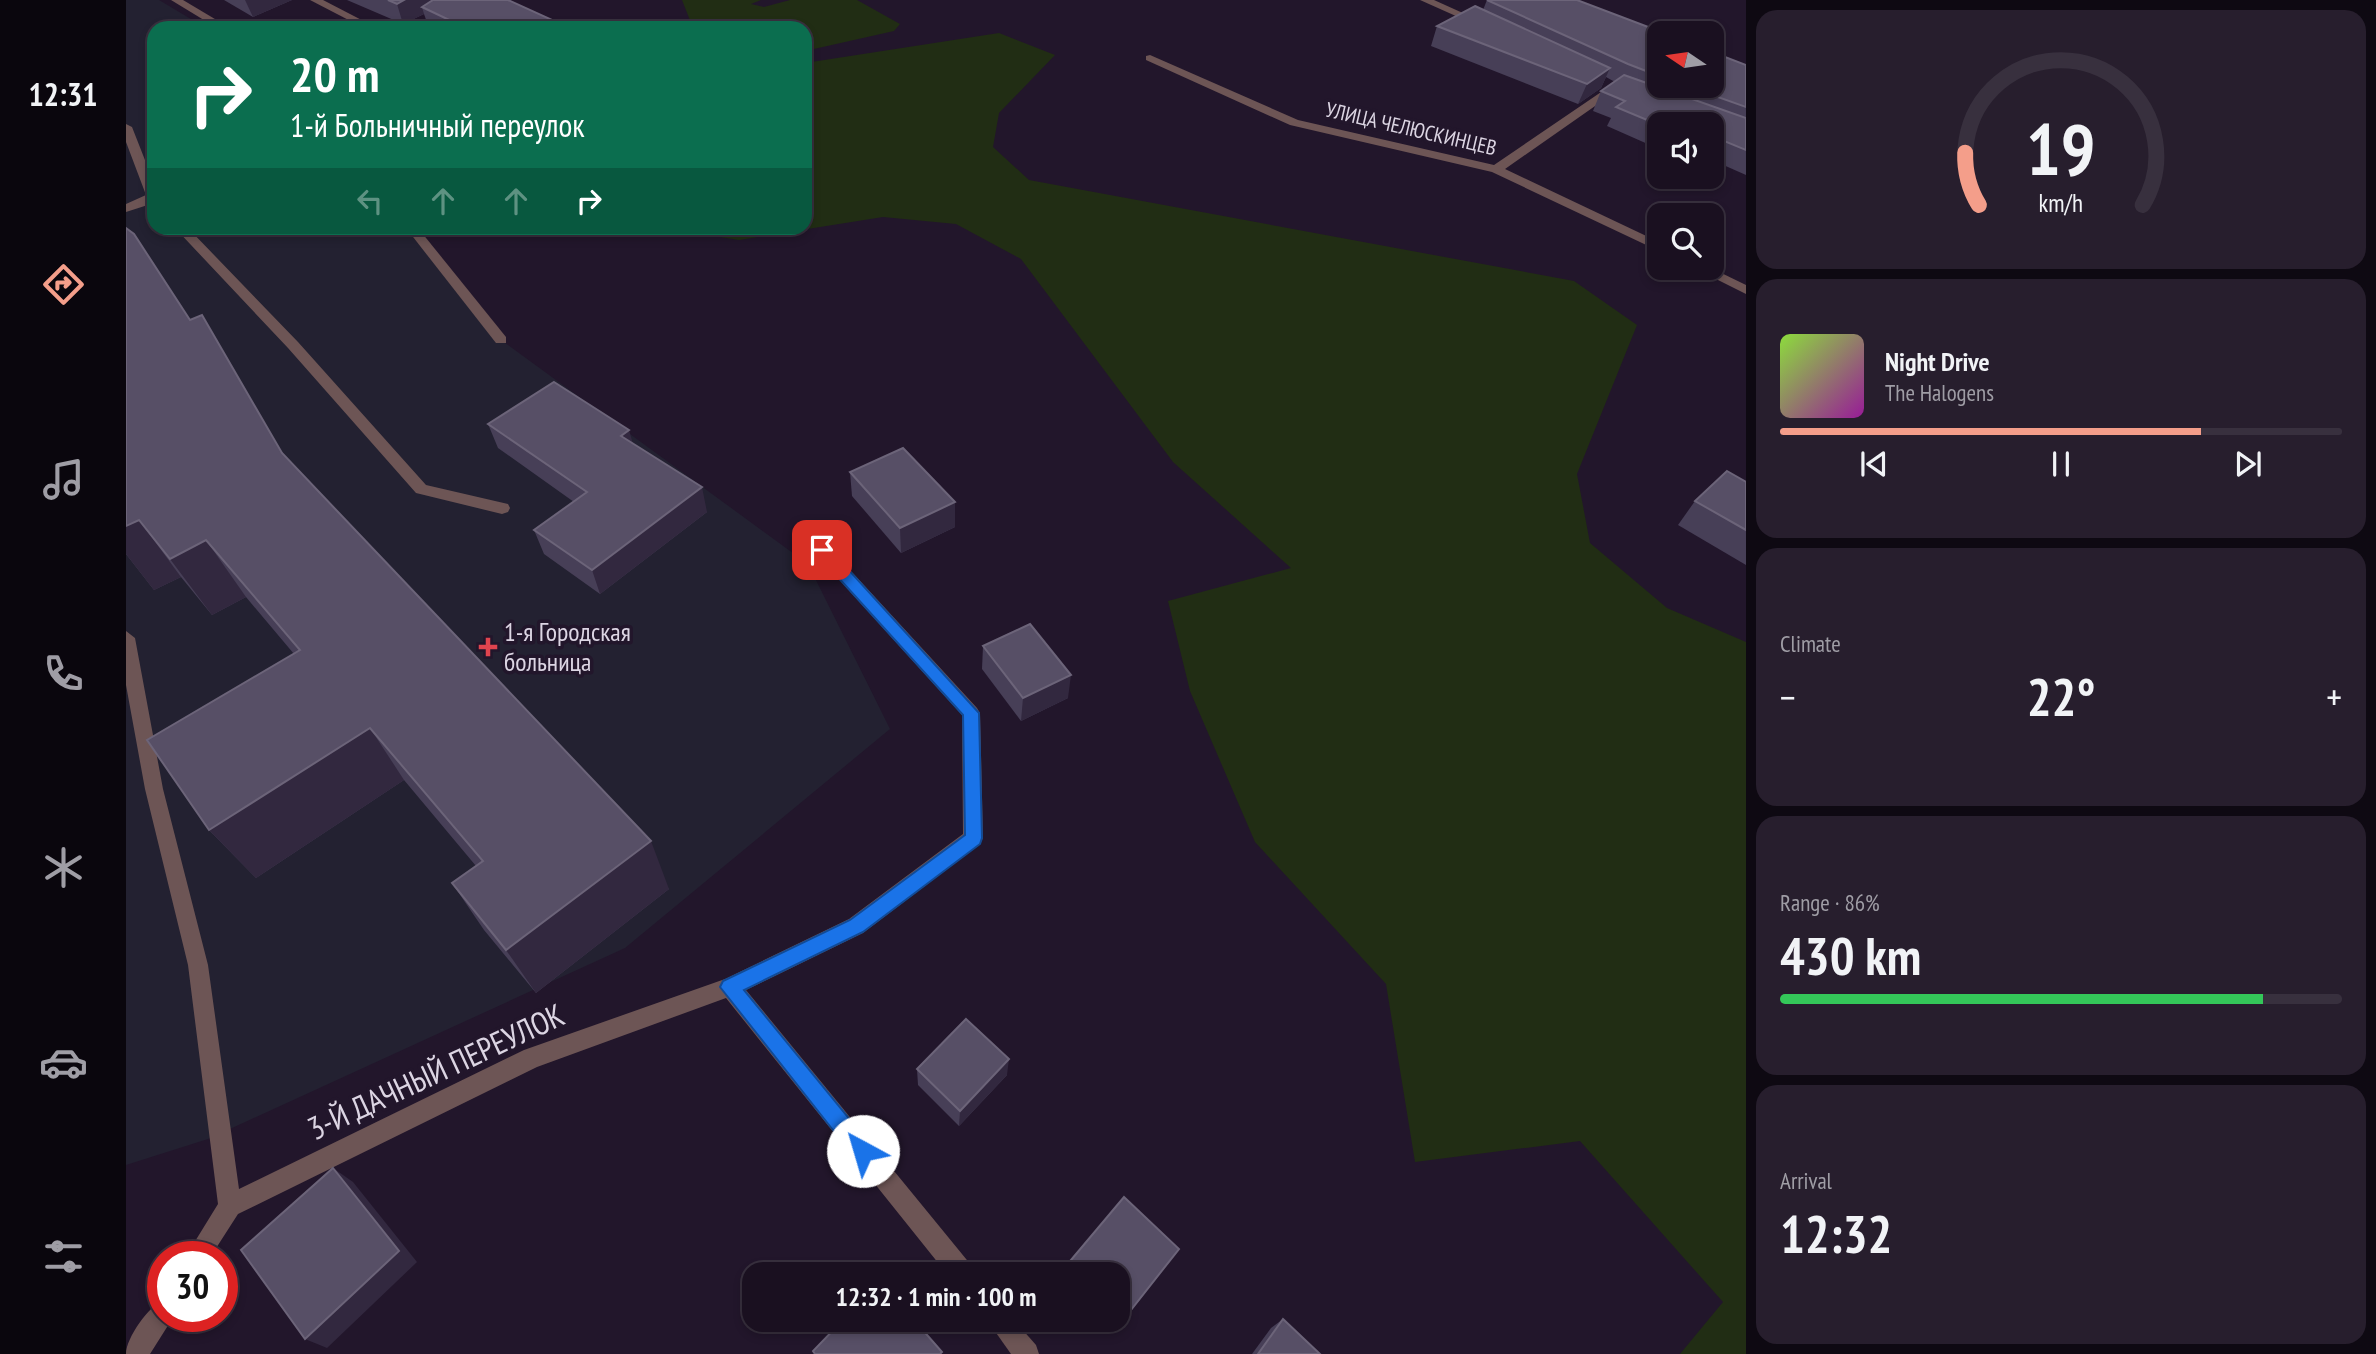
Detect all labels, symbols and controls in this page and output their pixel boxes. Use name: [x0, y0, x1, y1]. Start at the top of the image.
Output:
north arrow: [1647, 21, 1724, 98]
map controls: [1647, 21, 1724, 280]
text: 20 m: [290, 42, 379, 106]
icon: right: [175, 49, 266, 140]
text: 12:31: [28, 73, 98, 115]
street label: УЛИЦА ЧЕЛЮСКИНЦЕВ: [1323, 96, 1499, 161]
text: 19: [2026, 102, 2096, 196]
text: 1-й Больничный переулок: [290, 104, 585, 146]
button: sound: [1647, 112, 1724, 189]
icon: left: [351, 182, 389, 220]
icon: ahead: [424, 182, 462, 220]
icon: ahead: [497, 182, 535, 220]
icon: right: [570, 182, 608, 220]
text: km/h: [2039, 187, 2083, 219]
button: search: [1647, 203, 1724, 280]
icon: directions: [39, 260, 88, 309]
text: Night Drive: [1885, 345, 1990, 378]
text: The Halogens: [1885, 378, 1994, 407]
icon: previous: [1855, 445, 1893, 483]
icon: pause: [2042, 445, 2080, 483]
icon: next: [2229, 445, 2267, 483]
icon: music: [39, 455, 88, 504]
pin: [792, 520, 852, 580]
icon: arrive: [803, 531, 841, 569]
place label: 1-я Городская больница: [504, 615, 631, 678]
text: Climate: [1780, 629, 1841, 658]
marker: 1-я Городская больница: [478, 637, 498, 657]
icon: phone: [39, 649, 88, 698]
text: 22°: [2027, 663, 2095, 730]
text: −: [1780, 672, 1796, 721]
text: +: [2326, 672, 2342, 721]
icon: climate: [39, 843, 88, 892]
text: Range · 86%: [1780, 888, 1880, 917]
text: 430 km: [1780, 922, 1921, 989]
street label: 3-Й ДАЧНЫЙ ПЕРЕУЛОК: [300, 993, 571, 1149]
icon: car: [39, 1038, 88, 1087]
position arrow: [826, 1114, 900, 1188]
text: Arrival: [1780, 1166, 1832, 1195]
text: 12:32: [1780, 1200, 1892, 1267]
icon: filters: [39, 1232, 88, 1281]
speed limit sign: 30: [147, 1241, 238, 1332]
text: 12:32 · 1 min · 100 m: [836, 1280, 1036, 1313]

